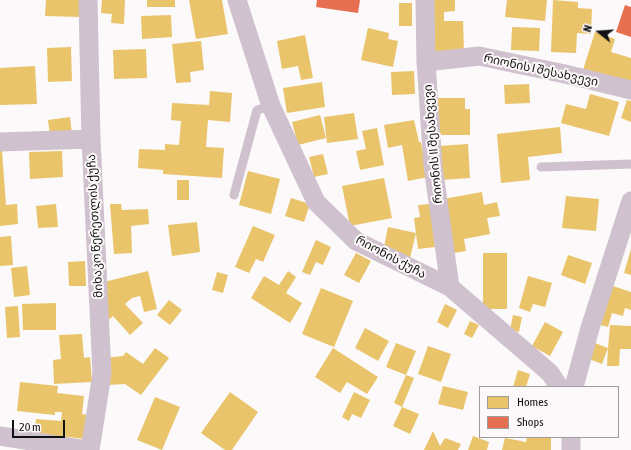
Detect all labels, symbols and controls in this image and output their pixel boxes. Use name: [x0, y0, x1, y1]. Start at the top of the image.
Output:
north arrow: [579, 12, 619, 52]
text: N: [581, 24, 594, 33]
street label: რიონის I შესახვევი: [482, 51, 600, 89]
street label: რიონის II შესახვევი: [421, 84, 445, 204]
street label: მიხაკო წერეთლის ქუჩა: [84, 154, 106, 298]
street label: რიონის ქუჩა: [354, 233, 428, 281]
legend: [479, 386, 619, 438]
text: Homes: [517, 395, 548, 409]
scale bar: [14, 412, 67, 438]
text: Shops: [517, 415, 543, 429]
text: 20 m: [19, 420, 41, 434]

